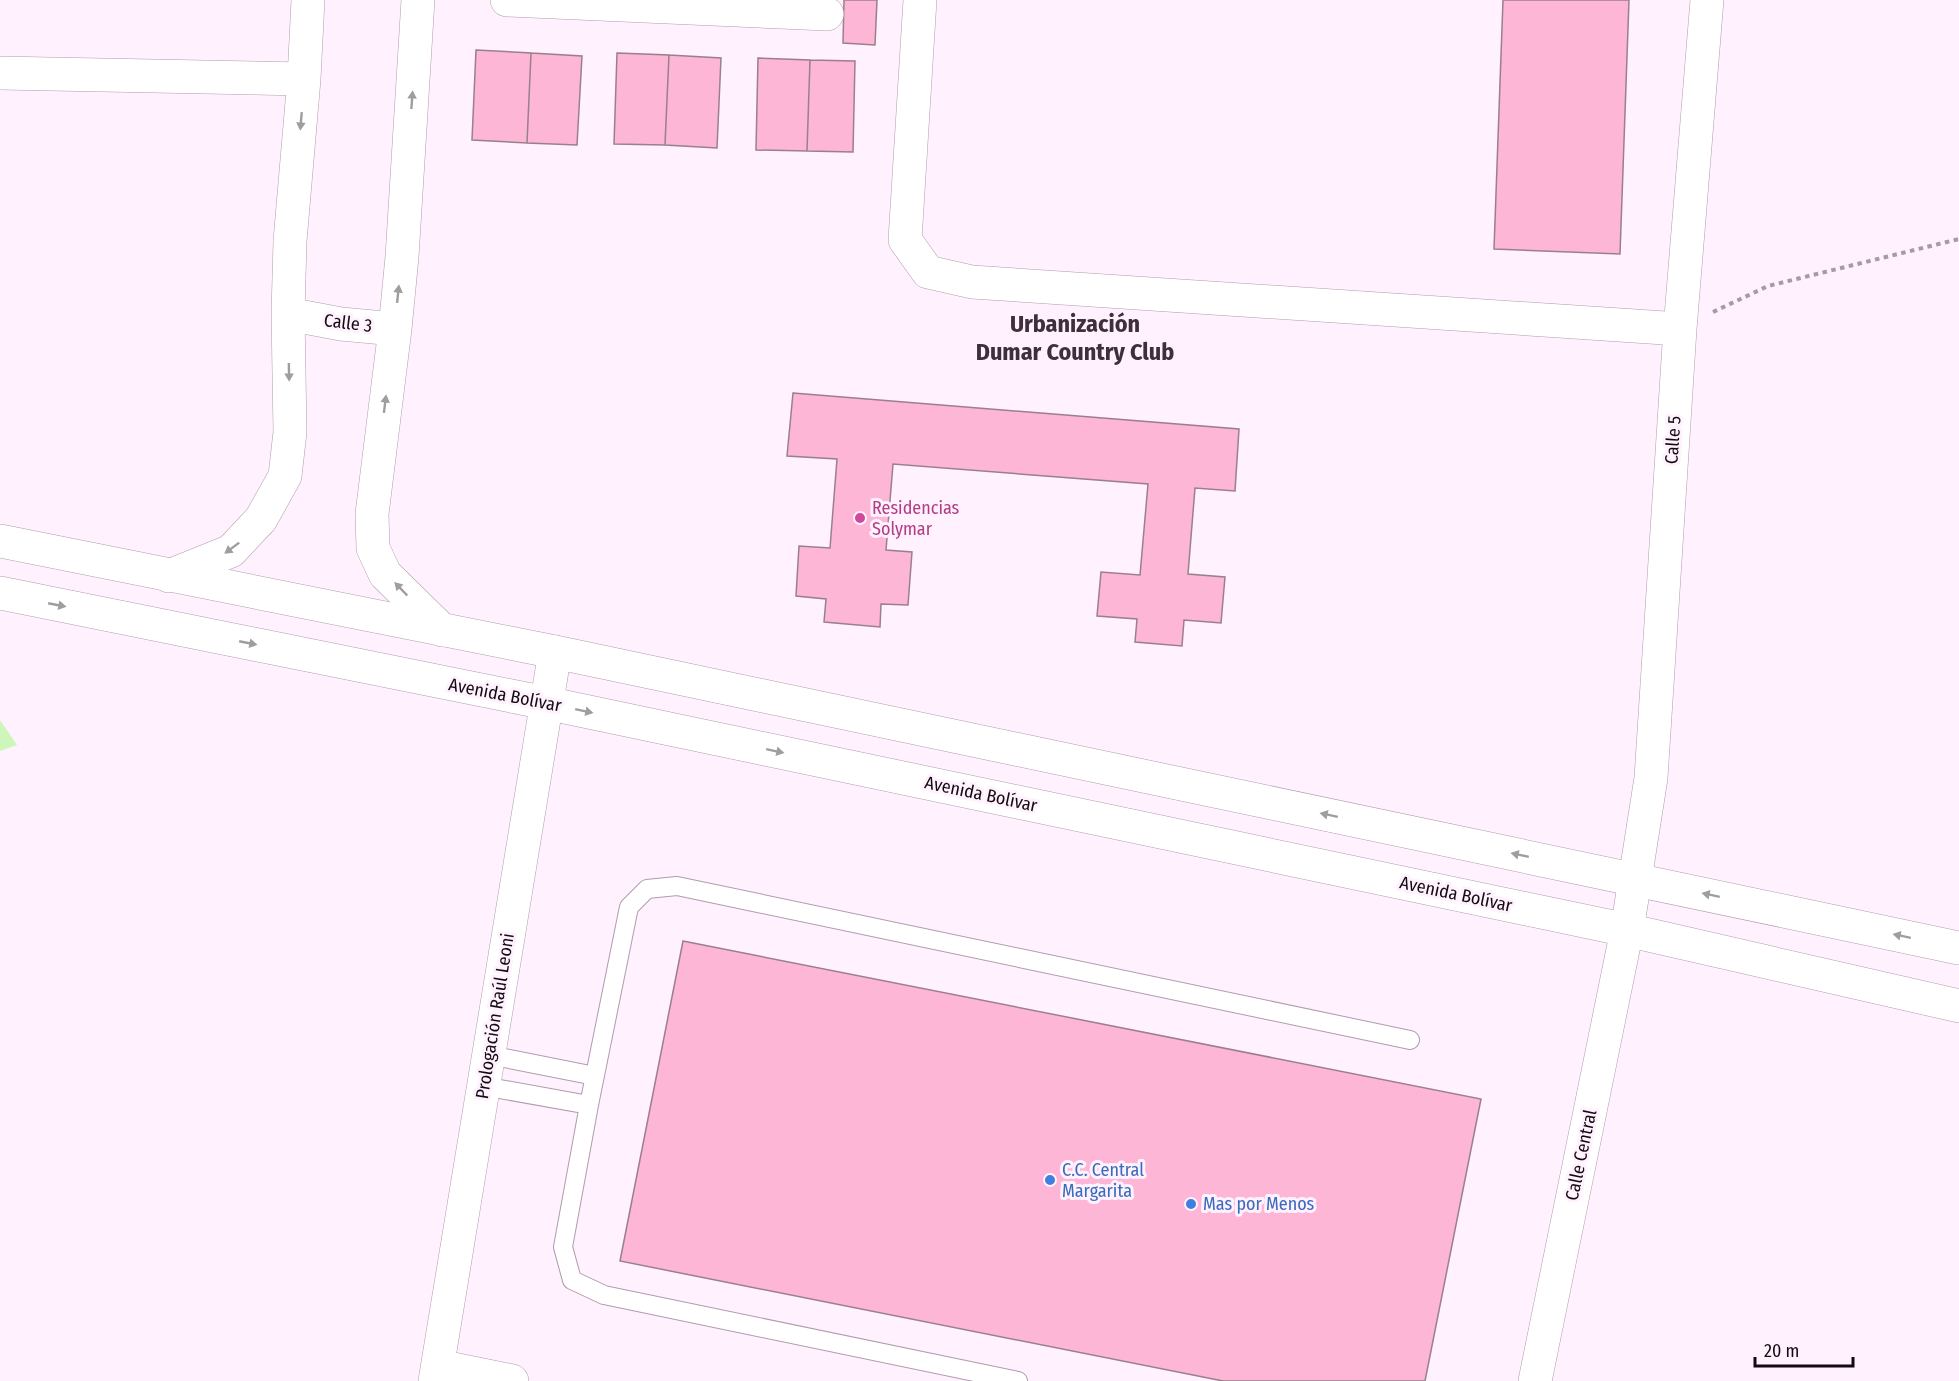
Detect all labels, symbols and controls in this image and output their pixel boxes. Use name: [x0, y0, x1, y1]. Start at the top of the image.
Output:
one-way arrow: [407, 90, 416, 109]
one-way arrow: [296, 112, 306, 131]
one-way arrow: [393, 285, 403, 304]
street label: Calle 3: [323, 309, 373, 337]
district label: Urbanización Dumar Country Club: [976, 310, 1174, 366]
one-way arrow: [284, 363, 294, 382]
one-way arrow: [381, 395, 390, 414]
street label: Calle 5: [1660, 415, 1686, 465]
place label: Residencias Solymar: [872, 497, 960, 540]
marker: Residencias Solymar: [853, 511, 867, 525]
one-way arrow: [224, 542, 240, 554]
one-way arrow: [394, 583, 408, 597]
one-way arrow: [48, 601, 67, 610]
one-way arrow: [239, 639, 258, 648]
street label: Avenida Bolívar: [447, 673, 564, 717]
one-way arrow: [574, 707, 593, 716]
one-way arrow: [765, 747, 784, 756]
street label: Avenida Bolívar: [923, 771, 1040, 817]
one-way arrow: [1320, 810, 1339, 819]
one-way arrow: [1511, 850, 1530, 859]
street label: Avenida Bolívar: [1398, 871, 1515, 917]
one-way arrow: [1701, 890, 1720, 899]
one-way arrow: [1892, 931, 1911, 940]
street label: Prologación Raúl Leoni: [471, 932, 519, 1100]
street label: Calle Central: [1561, 1107, 1601, 1202]
place label: C.C. Central Margarita: [1062, 1159, 1144, 1202]
marker: C.C. Central Margarita: [1043, 1173, 1057, 1187]
place label: Mas por Menos: [1203, 1193, 1315, 1215]
marker: Mas por Menos: [1184, 1197, 1198, 1211]
scale bar: [1755, 1330, 1852, 1368]
text: 20 m: [1764, 1340, 1799, 1362]

